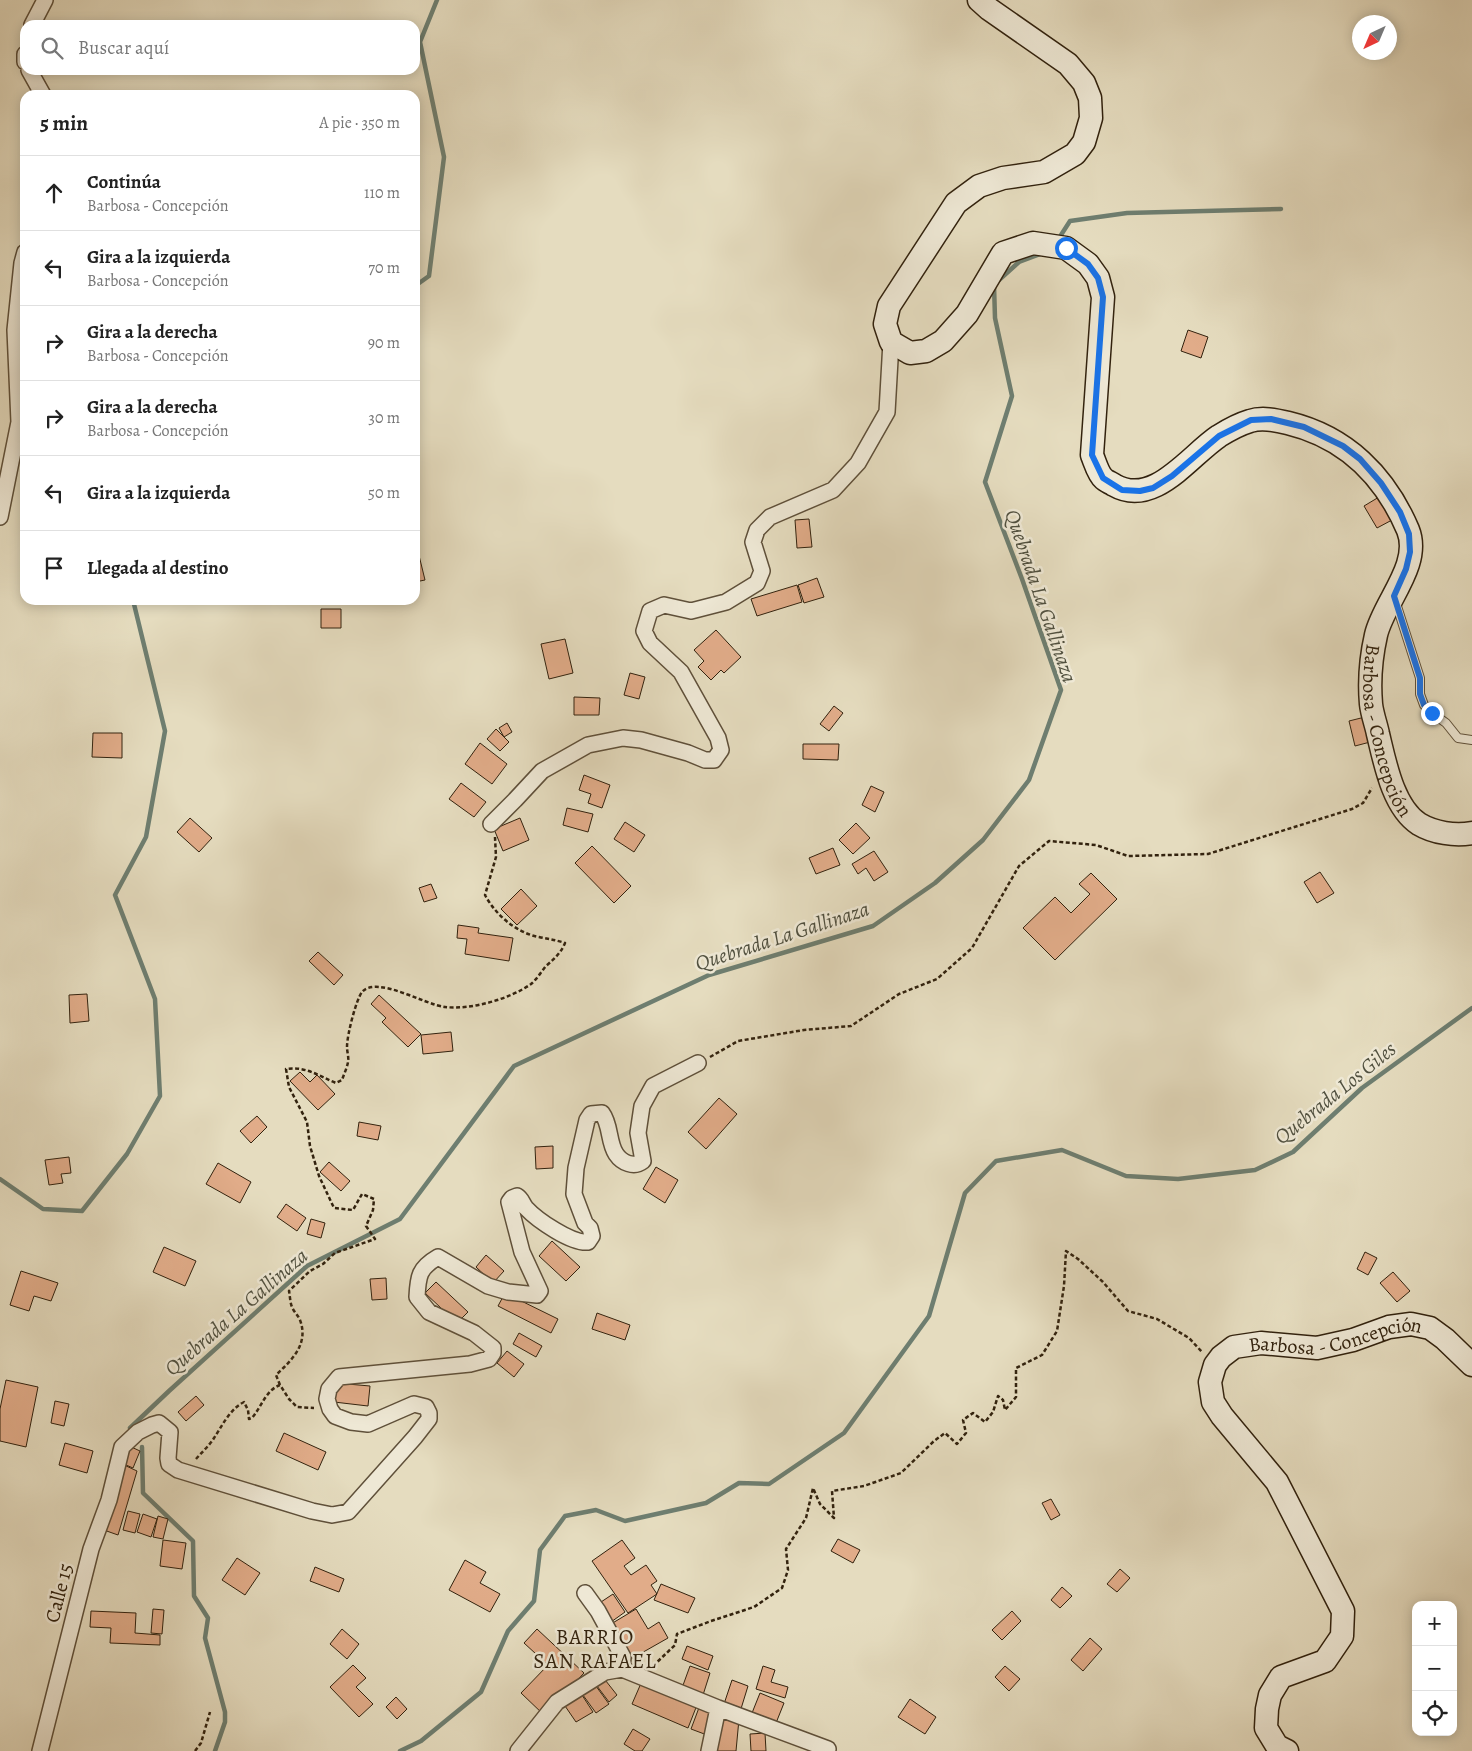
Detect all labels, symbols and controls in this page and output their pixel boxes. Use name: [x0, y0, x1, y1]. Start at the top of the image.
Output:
north arrow: [1352, 15, 1397, 60]
search box: [20, 20, 420, 75]
icon: search: [38, 34, 66, 62]
text: Buscar aquí: [78, 35, 169, 61]
text: 5 min: [40, 109, 88, 137]
text: A pie · 350 m: [319, 112, 400, 134]
text: Continúa: [87, 169, 161, 195]
icon: ahead: [40, 179, 68, 207]
text: 110 m: [364, 182, 400, 204]
text: Barbosa - Concepción: [87, 195, 229, 217]
route start: [1055, 237, 1078, 260]
text: Gira a la izquierda: [87, 244, 230, 270]
icon: left: [40, 254, 68, 282]
text: 70 m: [368, 257, 400, 279]
text: Barbosa - Concepción: [87, 270, 229, 292]
text: Gira a la derecha: [87, 319, 218, 345]
icon: right: [40, 329, 68, 357]
text: 90 m: [368, 332, 400, 354]
text: Barbosa - Concepción: [87, 345, 229, 367]
text: Gira a la derecha: [87, 394, 218, 420]
icon: right: [40, 404, 68, 432]
text: 30 m: [368, 407, 400, 429]
text: Barbosa - Concepción: [87, 420, 229, 442]
icon: left: [40, 479, 68, 507]
text: Gira a la izquierda: [87, 480, 230, 506]
text: 50 m: [368, 482, 400, 504]
water label: Quebrada La Gallinaza: [998, 506, 1084, 687]
icon: arrive: [40, 554, 68, 582]
text: Llegada al destino: [87, 555, 229, 581]
street label: Barbosa - Concepción: [1357, 642, 1419, 822]
route end: [1421, 702, 1444, 725]
water label: Quebrada La Gallinaza: [691, 895, 873, 977]
water label: Quebrada Los Giles: [1268, 1035, 1402, 1151]
water label: Quebrada La Gallinaza: [158, 1242, 314, 1382]
street label: Barbosa - Concepción: [1247, 1311, 1425, 1362]
street label: Calle 15: [39, 1561, 79, 1625]
map controls: [1412, 1601, 1457, 1736]
button: +: [1412, 1601, 1457, 1646]
district label: BARRIO SAN RAFAEL: [533, 1623, 657, 1675]
button: −: [1412, 1646, 1457, 1691]
button: locate: [1412, 1691, 1457, 1736]

